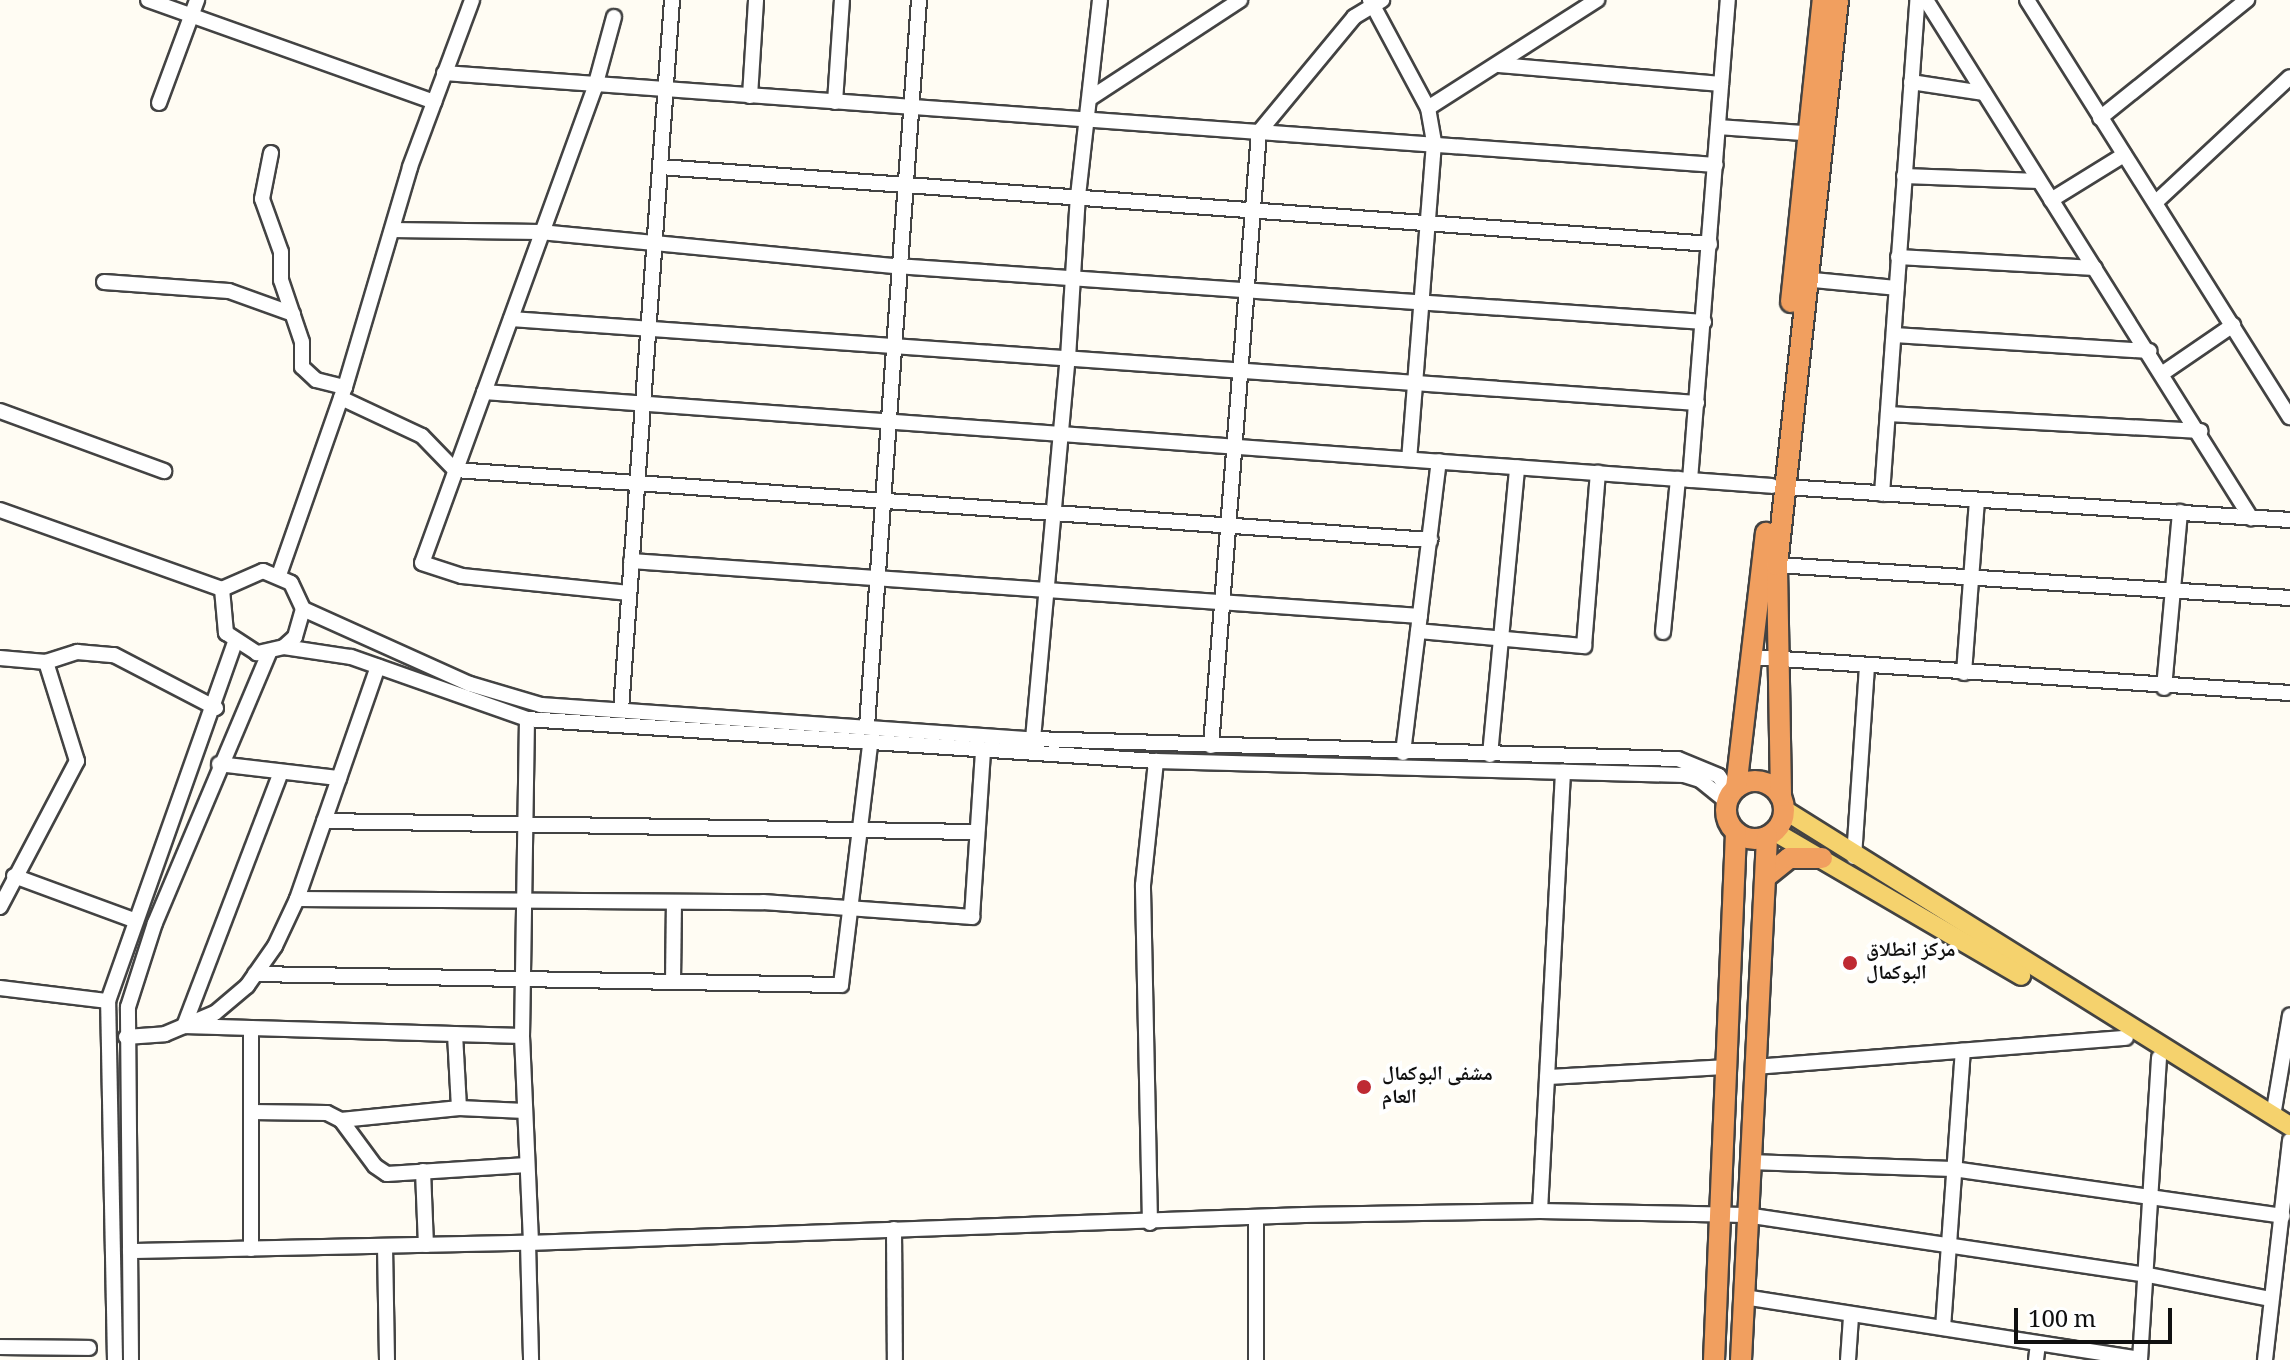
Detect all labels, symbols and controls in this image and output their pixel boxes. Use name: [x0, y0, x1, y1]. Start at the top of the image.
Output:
place label: مركز انطلاق البوكمال: [1866, 940, 1955, 987]
marker: مركز انطلاق البوكمال: [1841, 954, 1859, 972]
place label: مشفى البوكمال العام: [1382, 1064, 1493, 1111]
marker: مشفى البوكمال العام: [1353, 1076, 1375, 1098]
scale bar: [2018, 1292, 2176, 1342]
text: 100 m: [2028, 1301, 2096, 1342]

